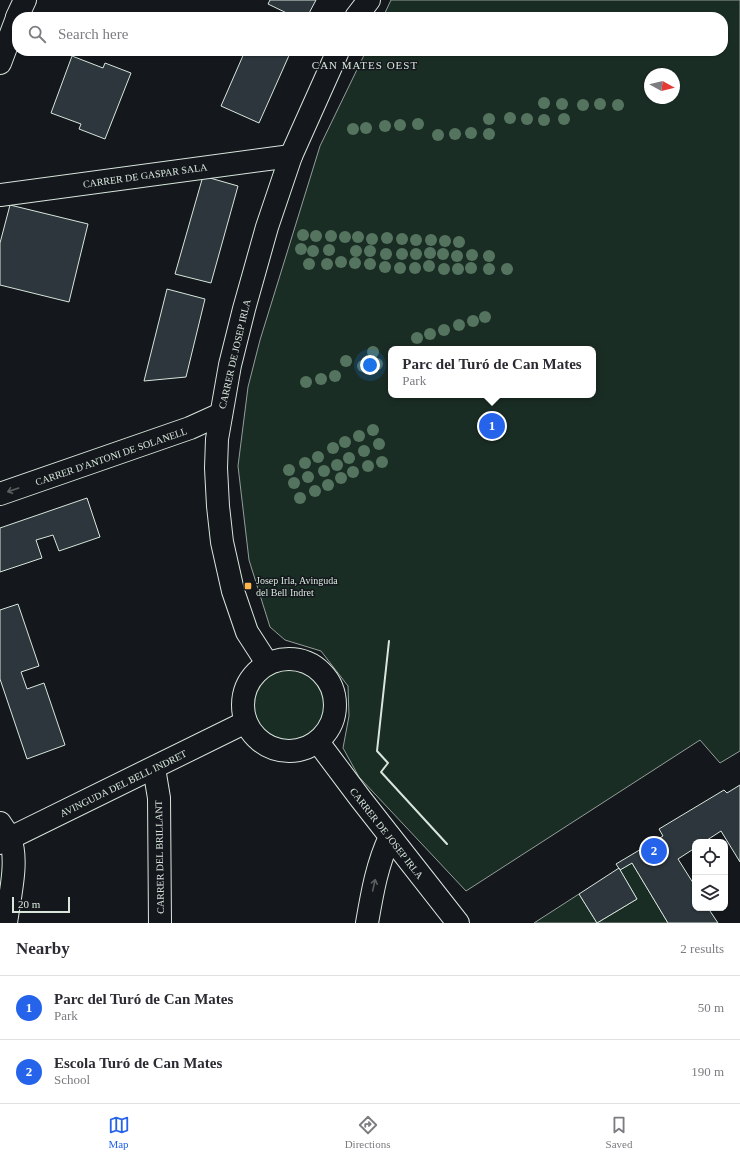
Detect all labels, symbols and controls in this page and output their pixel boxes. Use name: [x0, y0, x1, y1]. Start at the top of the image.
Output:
search box: [12, 12, 728, 56]
icon: search: [26, 23, 48, 45]
text: Search here: [58, 26, 128, 42]
district label: CAN MATES OEST: [312, 59, 418, 71]
north arrow: [644, 68, 680, 104]
street label: CARRER DE GASPAR SALA: [82, 161, 209, 190]
street label: CARRER DE JOSEP IRLA: [217, 297, 253, 410]
popup: [388, 346, 596, 398]
your location: [360, 355, 380, 375]
text: Parc del Turó de Can Mates: [402, 356, 582, 372]
text: Park: [402, 373, 426, 388]
pin: 1: [479, 411, 505, 441]
street label: CARRER D'ANTONI DE SOLANELL: [34, 425, 188, 488]
one-way arrow: [8, 486, 20, 494]
place label: Josep Irla, Avinguda del Bell Indret: [256, 575, 338, 598]
marker: Josep Irla, Avinguda del Bell Indret: [243, 581, 253, 591]
street label: AVINGUDA DEL BELL INDRET: [58, 748, 189, 819]
street label: CARRER DE JOSEP IRLA: [348, 786, 426, 881]
street label: CARRER DEL BRILLANT: [153, 800, 166, 914]
pin: 2: [641, 836, 667, 866]
map controls: [692, 839, 728, 911]
button: locate: [692, 839, 728, 875]
button: layers: [692, 875, 728, 911]
one-way arrow: [371, 879, 378, 892]
scale bar: [12, 895, 70, 914]
text: 20 m: [18, 898, 40, 910]
text: Nearby: [16, 939, 70, 958]
text: 2 results: [680, 941, 724, 956]
text: Parc del Turó de Can Mates: [54, 991, 233, 1007]
text: 1: [26, 1000, 32, 1015]
text: 50 m: [698, 1000, 724, 1015]
text: Park: [54, 1008, 78, 1023]
text: Escola Turó de Can Mates: [54, 1055, 222, 1071]
text: 2: [26, 1064, 32, 1079]
text: 190 m: [691, 1064, 724, 1079]
text: School: [54, 1072, 90, 1087]
tab: Map: [108, 1114, 130, 1150]
tab: Directions: [345, 1114, 390, 1150]
tab: Saved: [606, 1114, 632, 1150]

